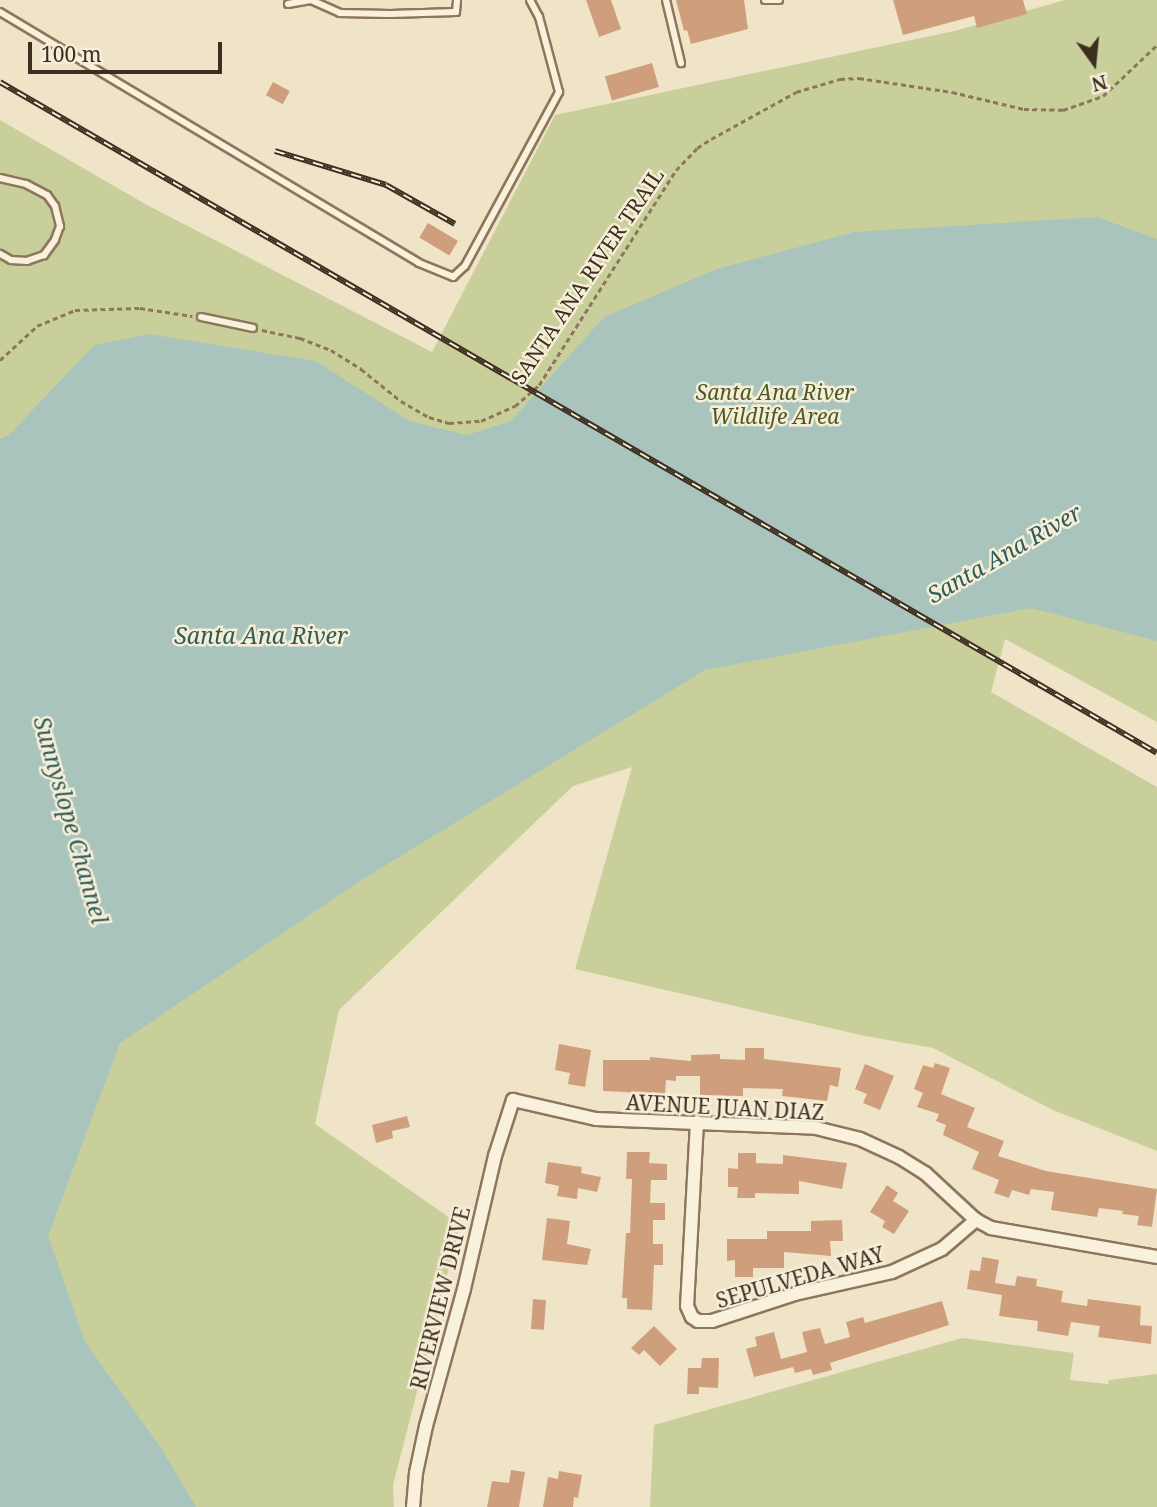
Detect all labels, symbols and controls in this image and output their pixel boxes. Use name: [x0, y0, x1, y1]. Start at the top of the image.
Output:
scale bar: [32, 28, 226, 72]
north arrow: [1059, 28, 1129, 98]
text: 100 m: [41, 40, 102, 68]
text: N: [1089, 69, 1110, 98]
street label: SANTA ANA RIVER TRAIL: [505, 163, 669, 389]
park label: Santa Ana River Wildlife Area: [696, 379, 854, 429]
water label: Santa Ana River: [922, 498, 1086, 608]
water label: Santa Ana River: [174, 621, 348, 649]
water label: Sunnyslope Channel: [28, 713, 114, 927]
street label: AVENUE JUAN DIAZ: [625, 1089, 825, 1125]
street label: RIVERVIEW DRIVE: [405, 1204, 475, 1392]
street label: SEPULVEDA WAY: [713, 1241, 887, 1313]

